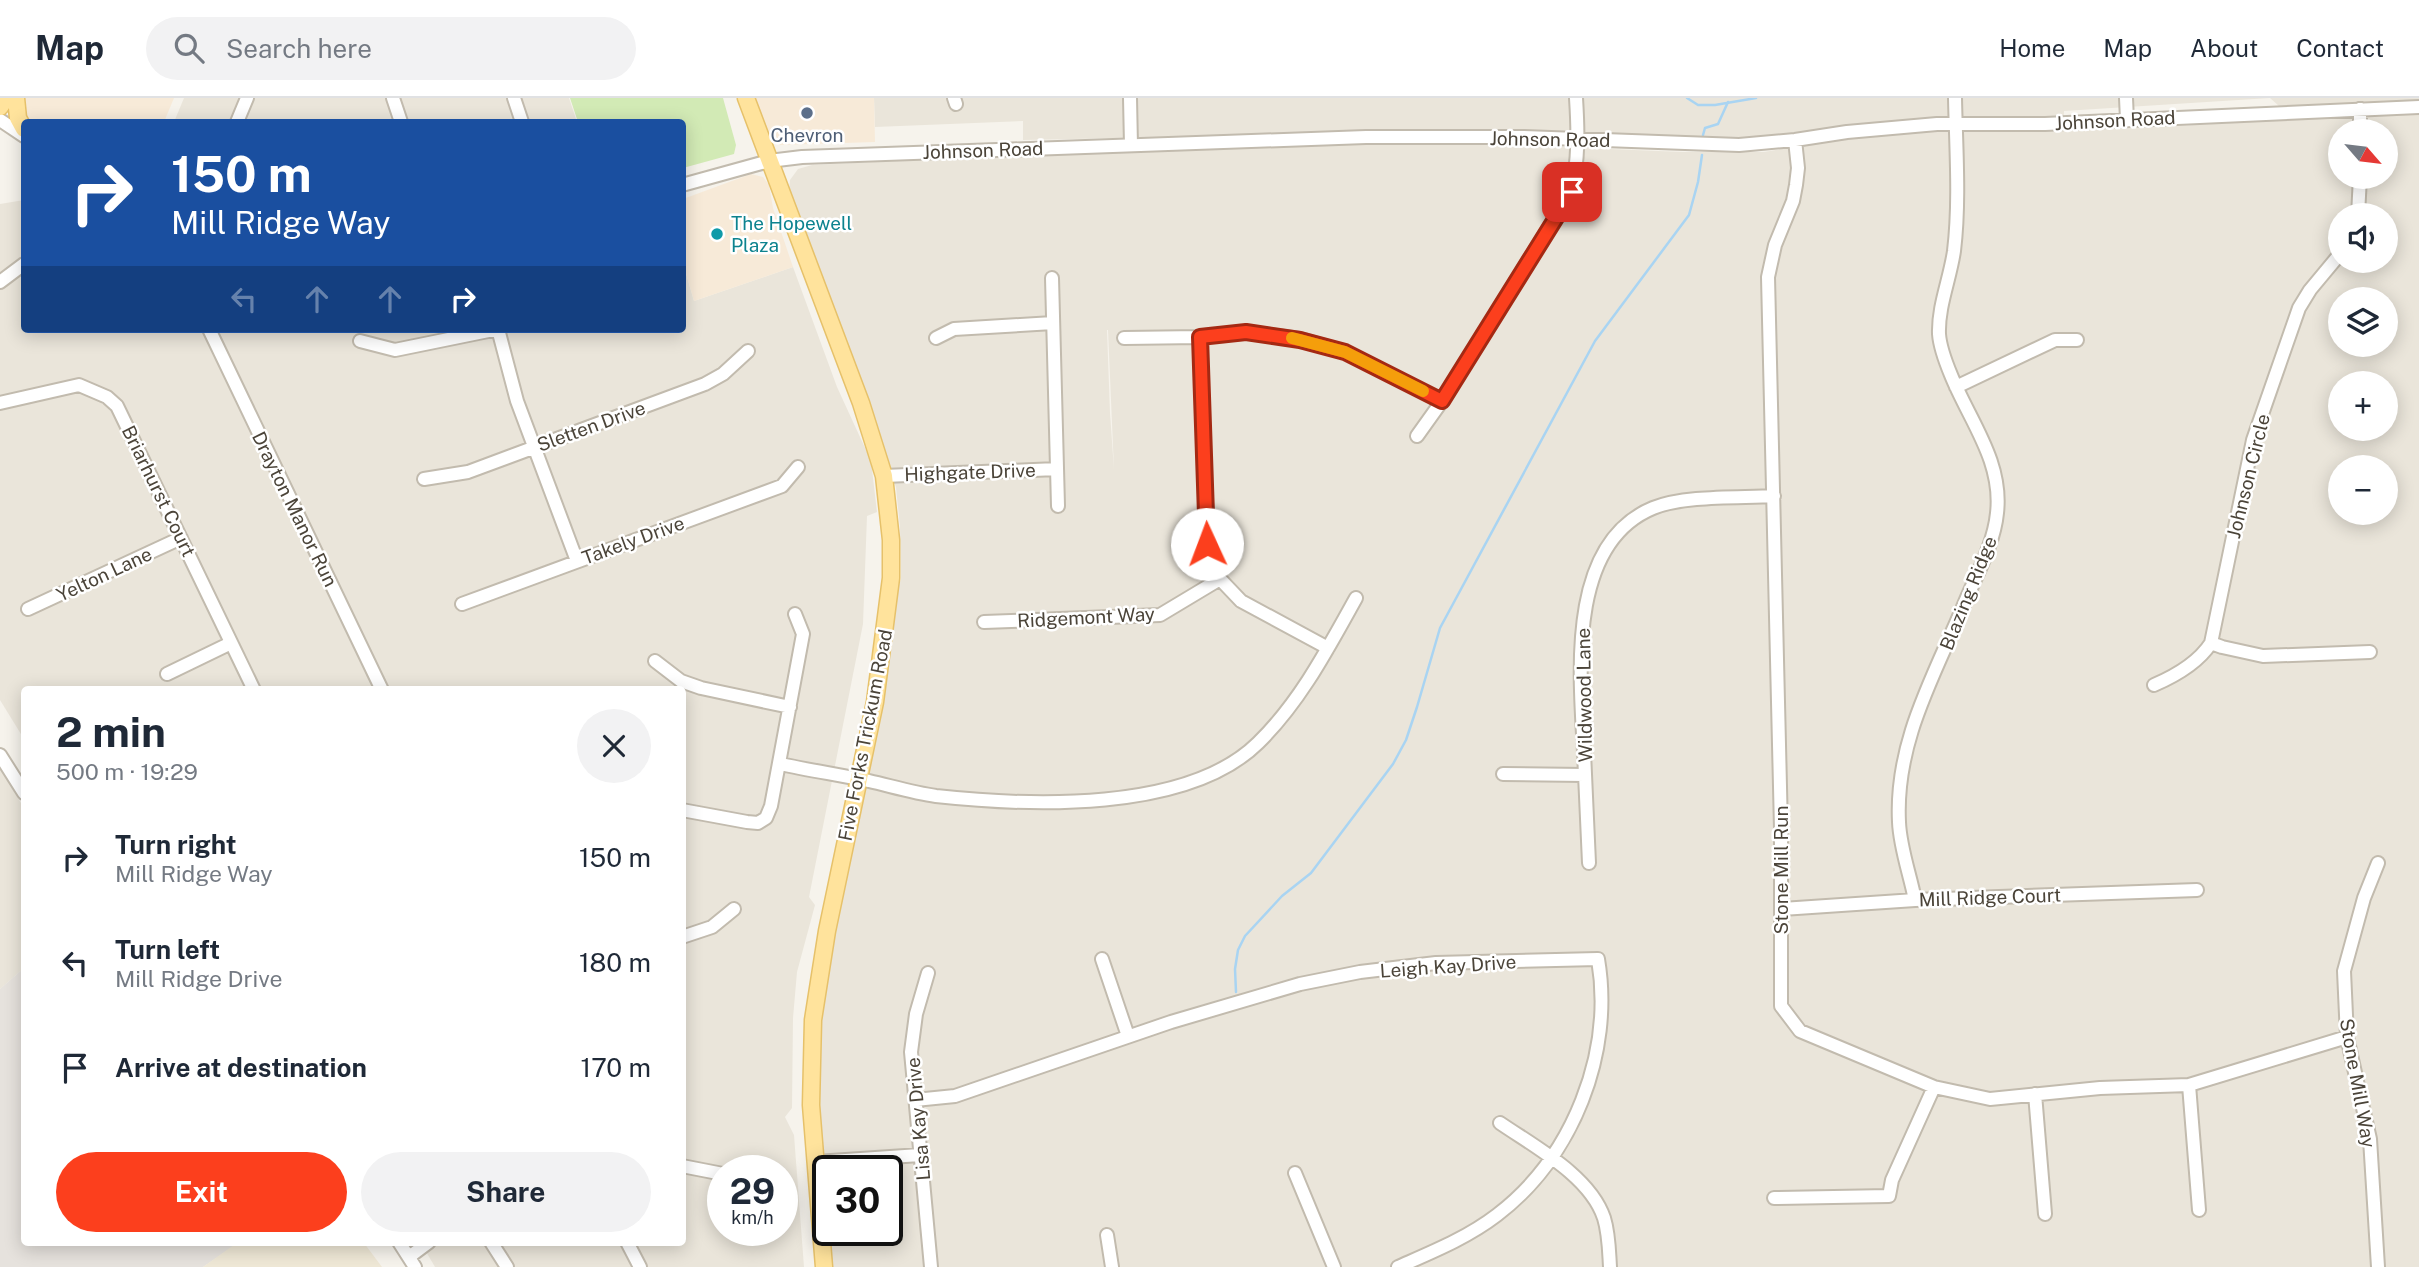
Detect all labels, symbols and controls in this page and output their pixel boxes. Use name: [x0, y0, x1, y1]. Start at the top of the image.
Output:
search box: [146, 17, 636, 80]
text: Map: [35, 29, 104, 67]
icon: search: [170, 29, 208, 67]
text: Search here: [226, 33, 372, 64]
text: Home: [1999, 34, 2065, 62]
text: Map: [2103, 34, 2152, 62]
text: About: [2190, 34, 2258, 62]
text: Contact: [2296, 34, 2384, 62]
marker: Chevron: [799, 105, 815, 121]
street label: Johnson Road: [2054, 106, 2176, 134]
north arrow: [2328, 119, 2398, 189]
map controls: [2328, 119, 2398, 525]
place label: Chevron: [770, 124, 844, 146]
street label: Johnson Road: [1489, 127, 1611, 151]
street label: Johnson Road: [922, 137, 1044, 163]
text: 150 m: [171, 145, 312, 203]
icon: right: [56, 147, 147, 238]
pin: [1542, 162, 1602, 222]
icon: arrive: [1553, 173, 1591, 211]
button: sound: [2328, 203, 2398, 273]
text: Mill Ridge Way: [171, 204, 390, 241]
place label: The Hopewell Plaza: [731, 212, 852, 256]
marker: The Hopewell Plaza: [709, 226, 725, 242]
icon: left: [225, 280, 263, 318]
icon: ahead: [298, 280, 336, 318]
icon: ahead: [371, 280, 409, 318]
icon: right: [444, 280, 482, 318]
button: layers: [2328, 287, 2398, 357]
button: +: [2328, 371, 2398, 441]
street label: Sletten Drive: [534, 396, 648, 456]
street label: Johnson Circle: [2222, 412, 2274, 540]
street label: Briarhurst Court: [118, 422, 200, 560]
street label: Drayton Manor Run: [248, 428, 342, 590]
button: −: [2328, 455, 2398, 525]
street label: Highgate Drive: [904, 459, 1036, 485]
position arrow: [1170, 507, 1244, 581]
street label: Takely Drive: [579, 511, 687, 569]
street label: Blazing Ridge: [1935, 533, 2001, 653]
street label: Yelton Lane: [53, 542, 155, 606]
street label: Ridgemont Way: [1017, 602, 1155, 632]
street label: Five Forks Trickum Road: [834, 627, 896, 843]
street label: Wildwood Lane: [1572, 628, 1596, 762]
text: 2 min: [56, 707, 166, 756]
button: close: [577, 709, 651, 783]
text: 500 m · 19:29: [56, 758, 198, 785]
street label: Stone Mill Run: [1770, 806, 1792, 934]
text: Turn right: [115, 829, 237, 860]
icon: right: [56, 839, 94, 877]
text: 150 m: [579, 842, 651, 873]
text: Mill Ridge Way: [115, 860, 273, 887]
street label: Mill Ridge Court: [1918, 884, 2062, 910]
text: Turn left: [115, 934, 220, 965]
icon: left: [56, 944, 94, 982]
text: 180 m: [579, 947, 651, 978]
street label: Leigh Kay Drive: [1379, 950, 1517, 982]
text: Mill Ridge Drive: [115, 965, 283, 992]
street label: Stone Mill Way: [2336, 1017, 2380, 1149]
icon: arrive: [56, 1049, 94, 1087]
text: Arrive at destination: [115, 1052, 367, 1083]
text: 170 m: [581, 1052, 651, 1083]
street label: Lisa Kay Drive: [902, 1056, 934, 1182]
button: Exit: [56, 1152, 347, 1232]
button: Share: [361, 1152, 651, 1232]
speed limit sign: 30: [812, 1155, 903, 1246]
text: 29: [730, 1171, 775, 1212]
text: km/h: [731, 1207, 774, 1228]

